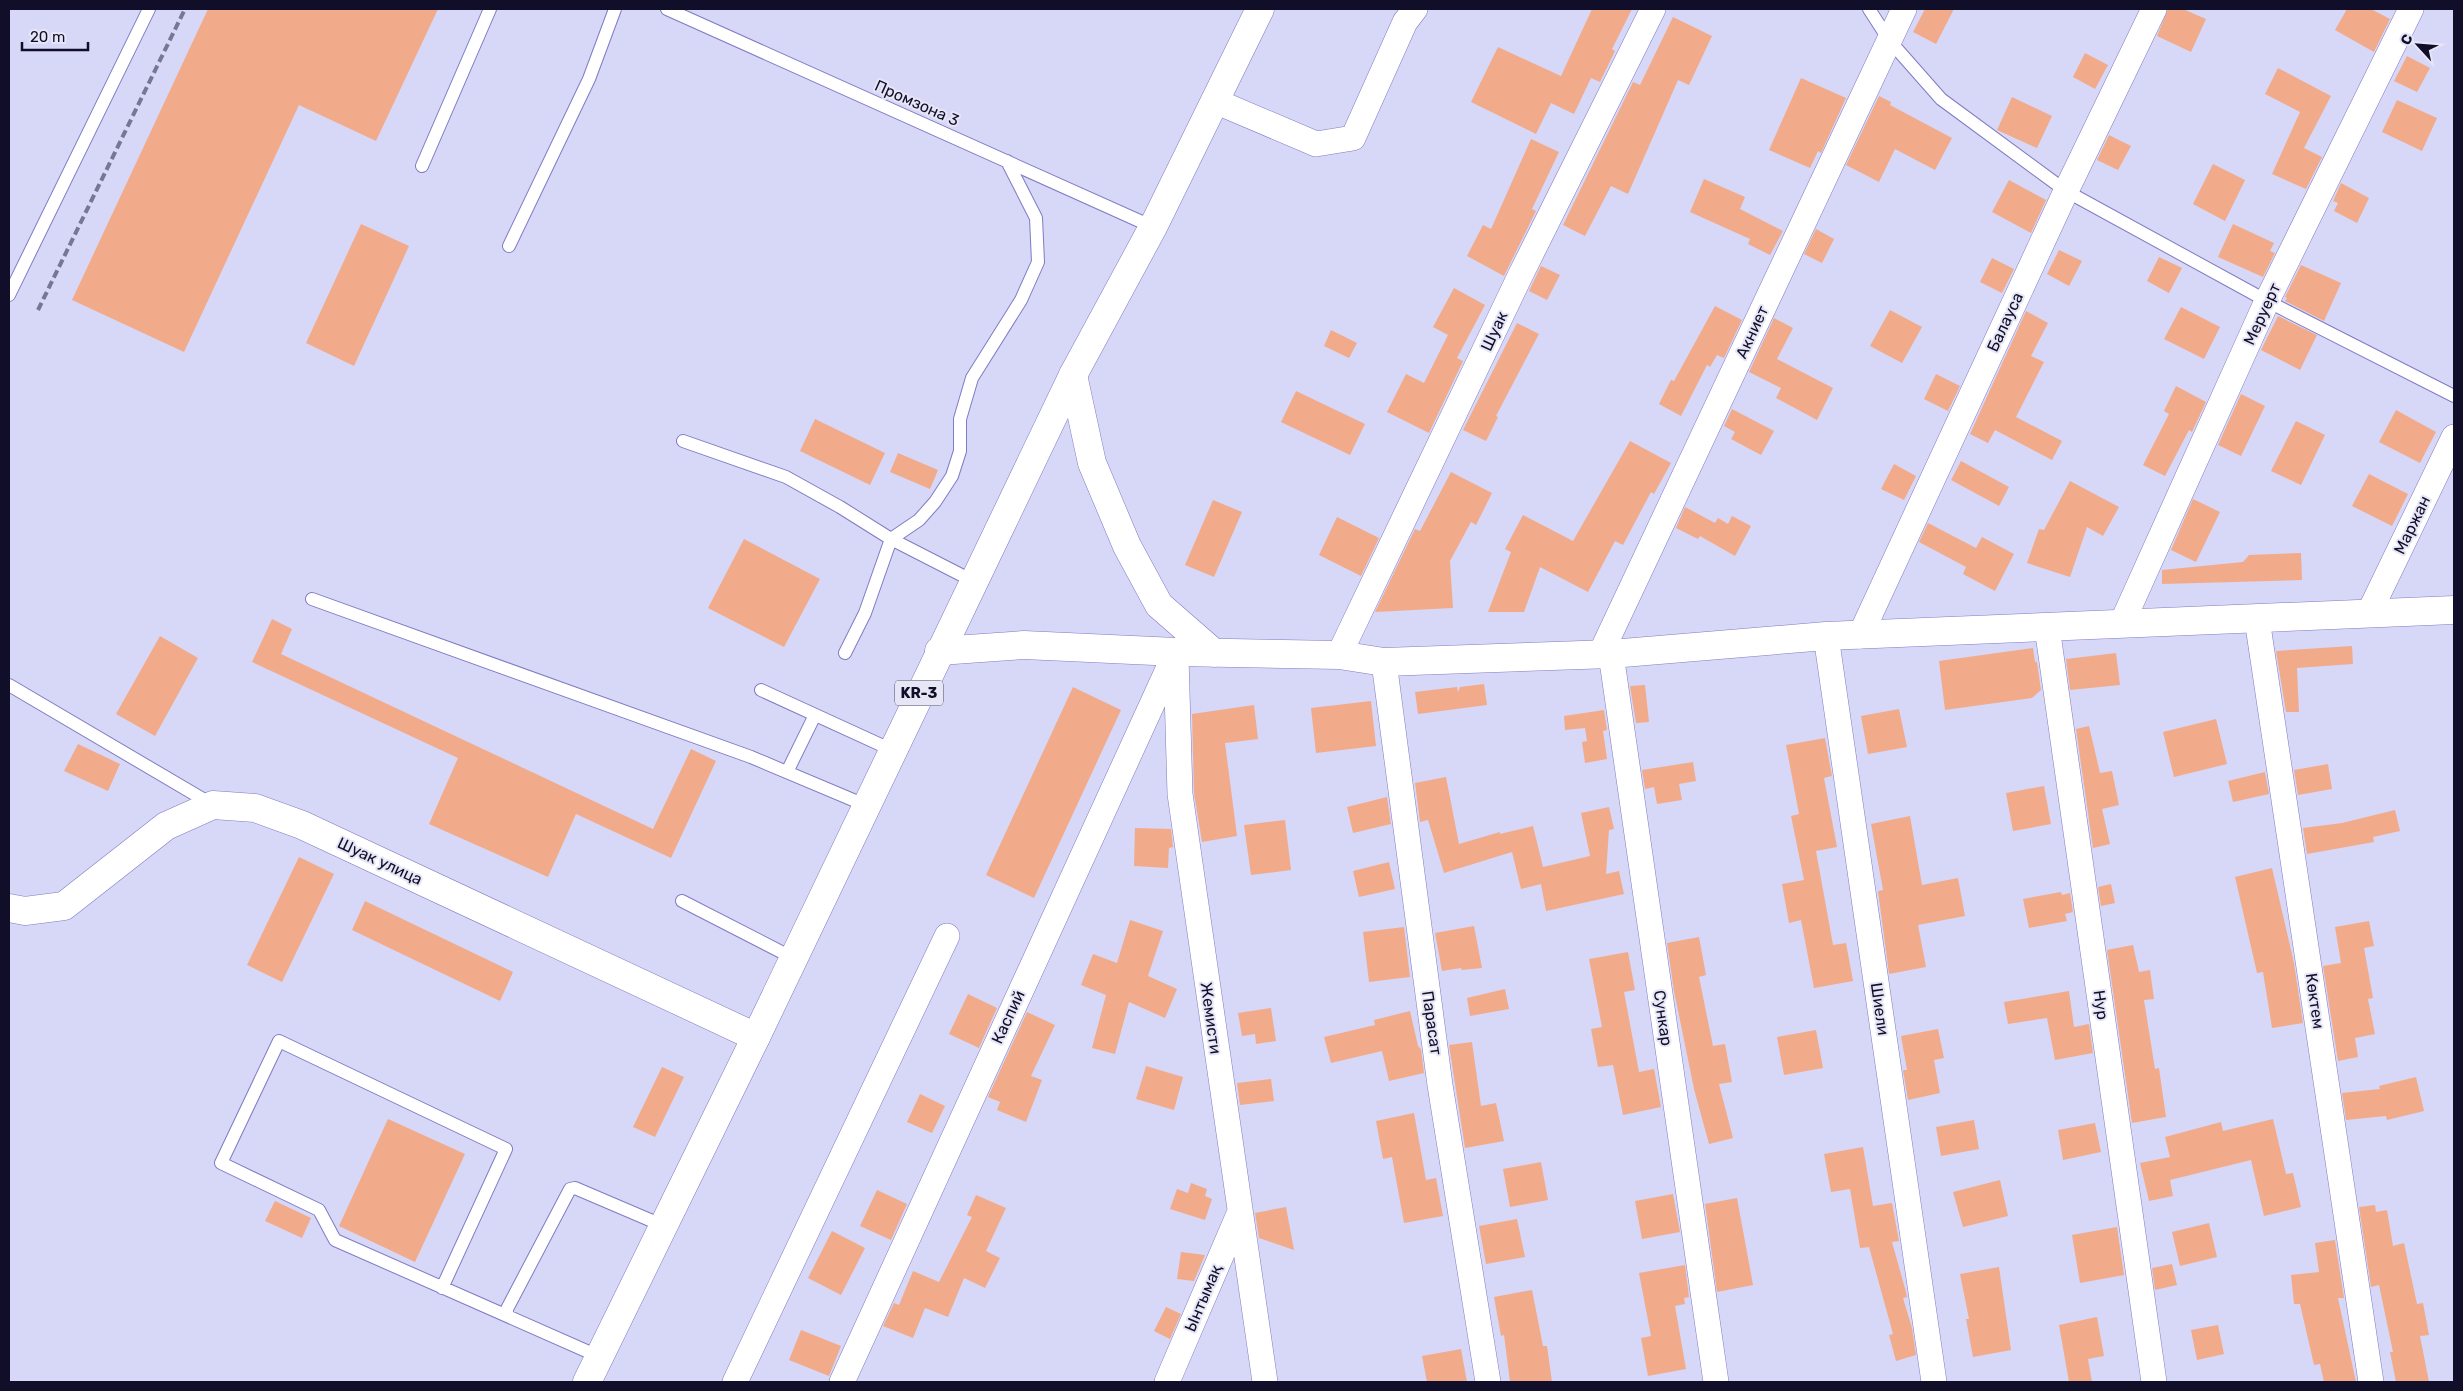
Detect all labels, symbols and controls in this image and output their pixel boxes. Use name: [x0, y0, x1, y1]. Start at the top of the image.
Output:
scale bar: [22, 20, 89, 52]
north arrow: [2393, 20, 2443, 70]
text: 20 m: [30, 28, 65, 46]
text: С: [2397, 31, 2417, 48]
street label: Промзона 3: [872, 76, 962, 130]
street label: Меруерт: [2239, 280, 2285, 348]
street label: Балауса: [1983, 289, 2027, 355]
street label: Акниет: [1732, 303, 1772, 361]
street label: Шуак: [1477, 308, 1512, 354]
street label: Маржан: [2390, 493, 2434, 557]
road number: KR-3: [895, 680, 943, 706]
street label: Шуак улица: [335, 833, 425, 889]
street label: Көктем: [2302, 972, 2328, 1030]
street label: Жемисти: [1197, 981, 1225, 1055]
street label: Шиели: [1867, 981, 1893, 1037]
street label: Каспий: [987, 987, 1029, 1047]
street label: Сункар: [1650, 989, 1676, 1047]
street label: Нур: [2090, 989, 2112, 1021]
street label: Парасат: [1418, 990, 1446, 1056]
street label: Ынтымақ: [1180, 1262, 1226, 1334]

